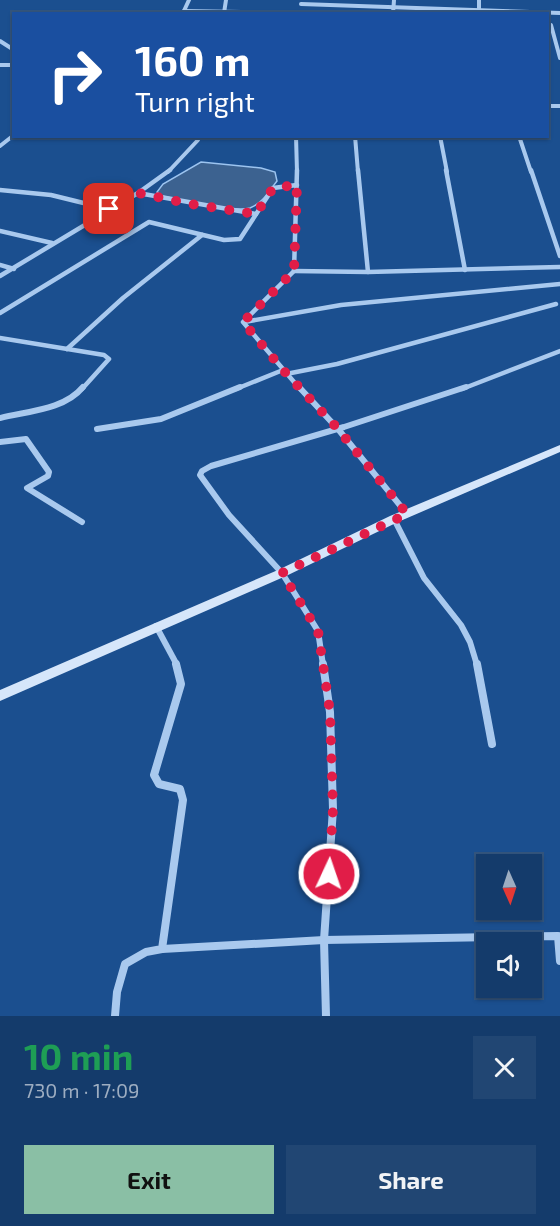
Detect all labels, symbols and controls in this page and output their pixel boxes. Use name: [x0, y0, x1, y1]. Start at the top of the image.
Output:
text: 160 m: [135, 34, 251, 84]
icon: right: [36, 36, 114, 114]
text: Turn right: [135, 85, 255, 117]
pin: [83, 183, 134, 234]
icon: arrive: [92, 192, 125, 225]
position arrow: [297, 842, 361, 906]
north arrow: [476, 854, 542, 920]
map controls: [476, 854, 542, 998]
button: sound: [476, 932, 542, 998]
text: 10 min: [24, 1034, 133, 1077]
button: close: [473, 1036, 536, 1099]
text: 730 m · 17:09: [24, 1078, 139, 1102]
button: Exit: [24, 1145, 274, 1214]
button: Share: [286, 1145, 536, 1214]

